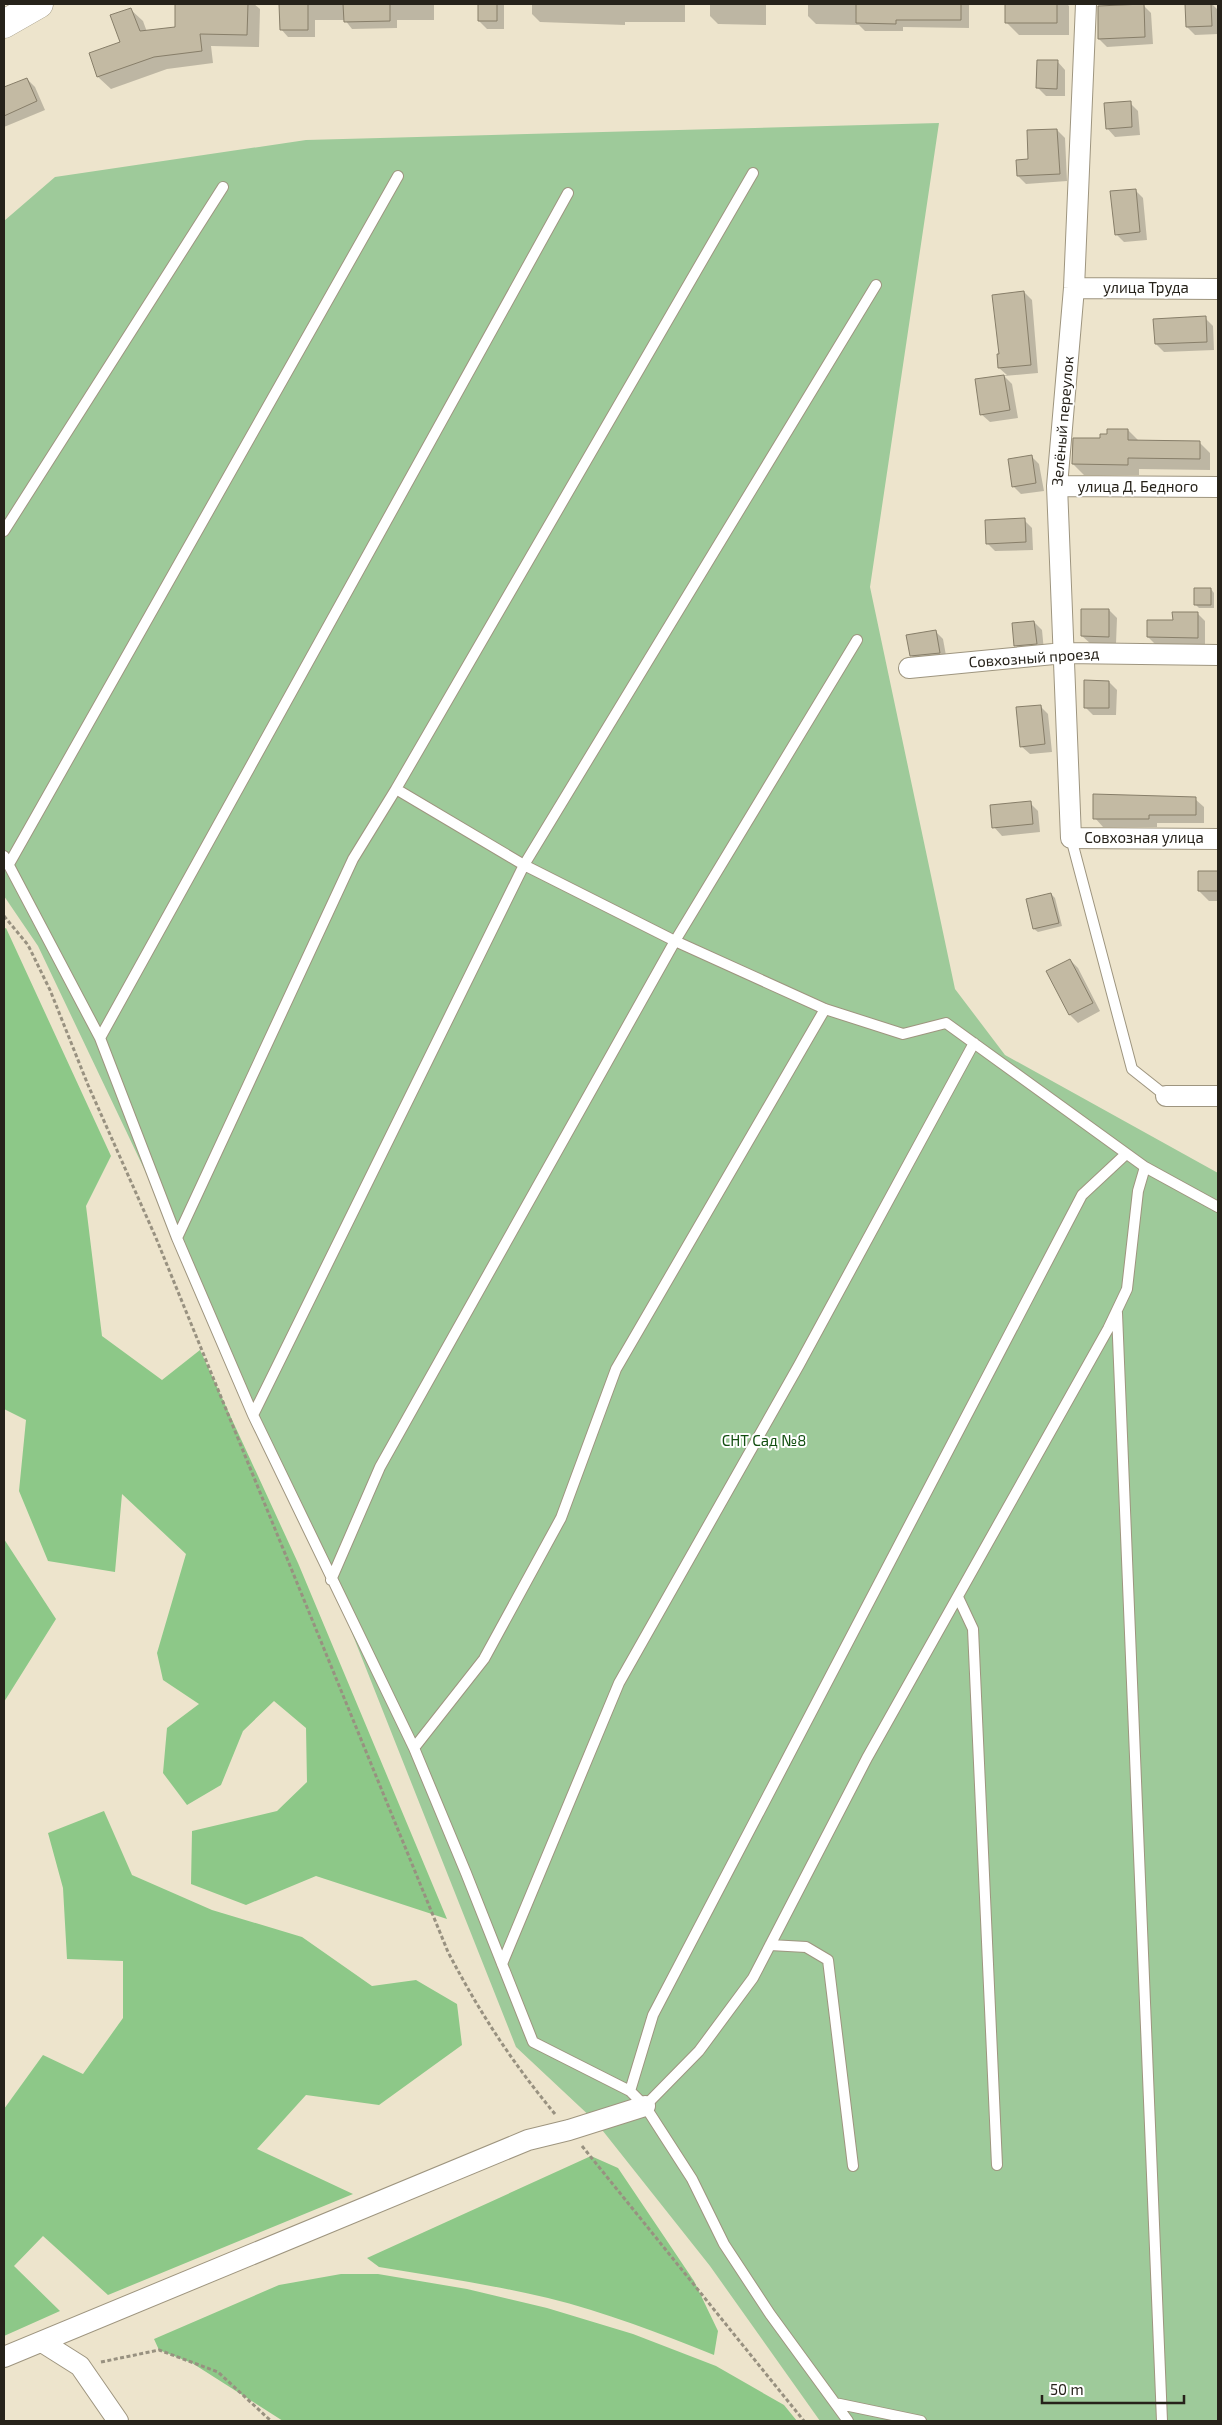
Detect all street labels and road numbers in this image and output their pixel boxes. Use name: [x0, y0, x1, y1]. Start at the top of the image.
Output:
street label: улица Труда: [1103, 278, 1189, 297]
street label: Зелёный переулок: [1047, 355, 1078, 487]
street label: улица Д. Бедного: [1078, 477, 1198, 496]
street label: Совхозный проезд: [968, 643, 1100, 671]
street label: Совхозная улица: [1084, 828, 1204, 847]

